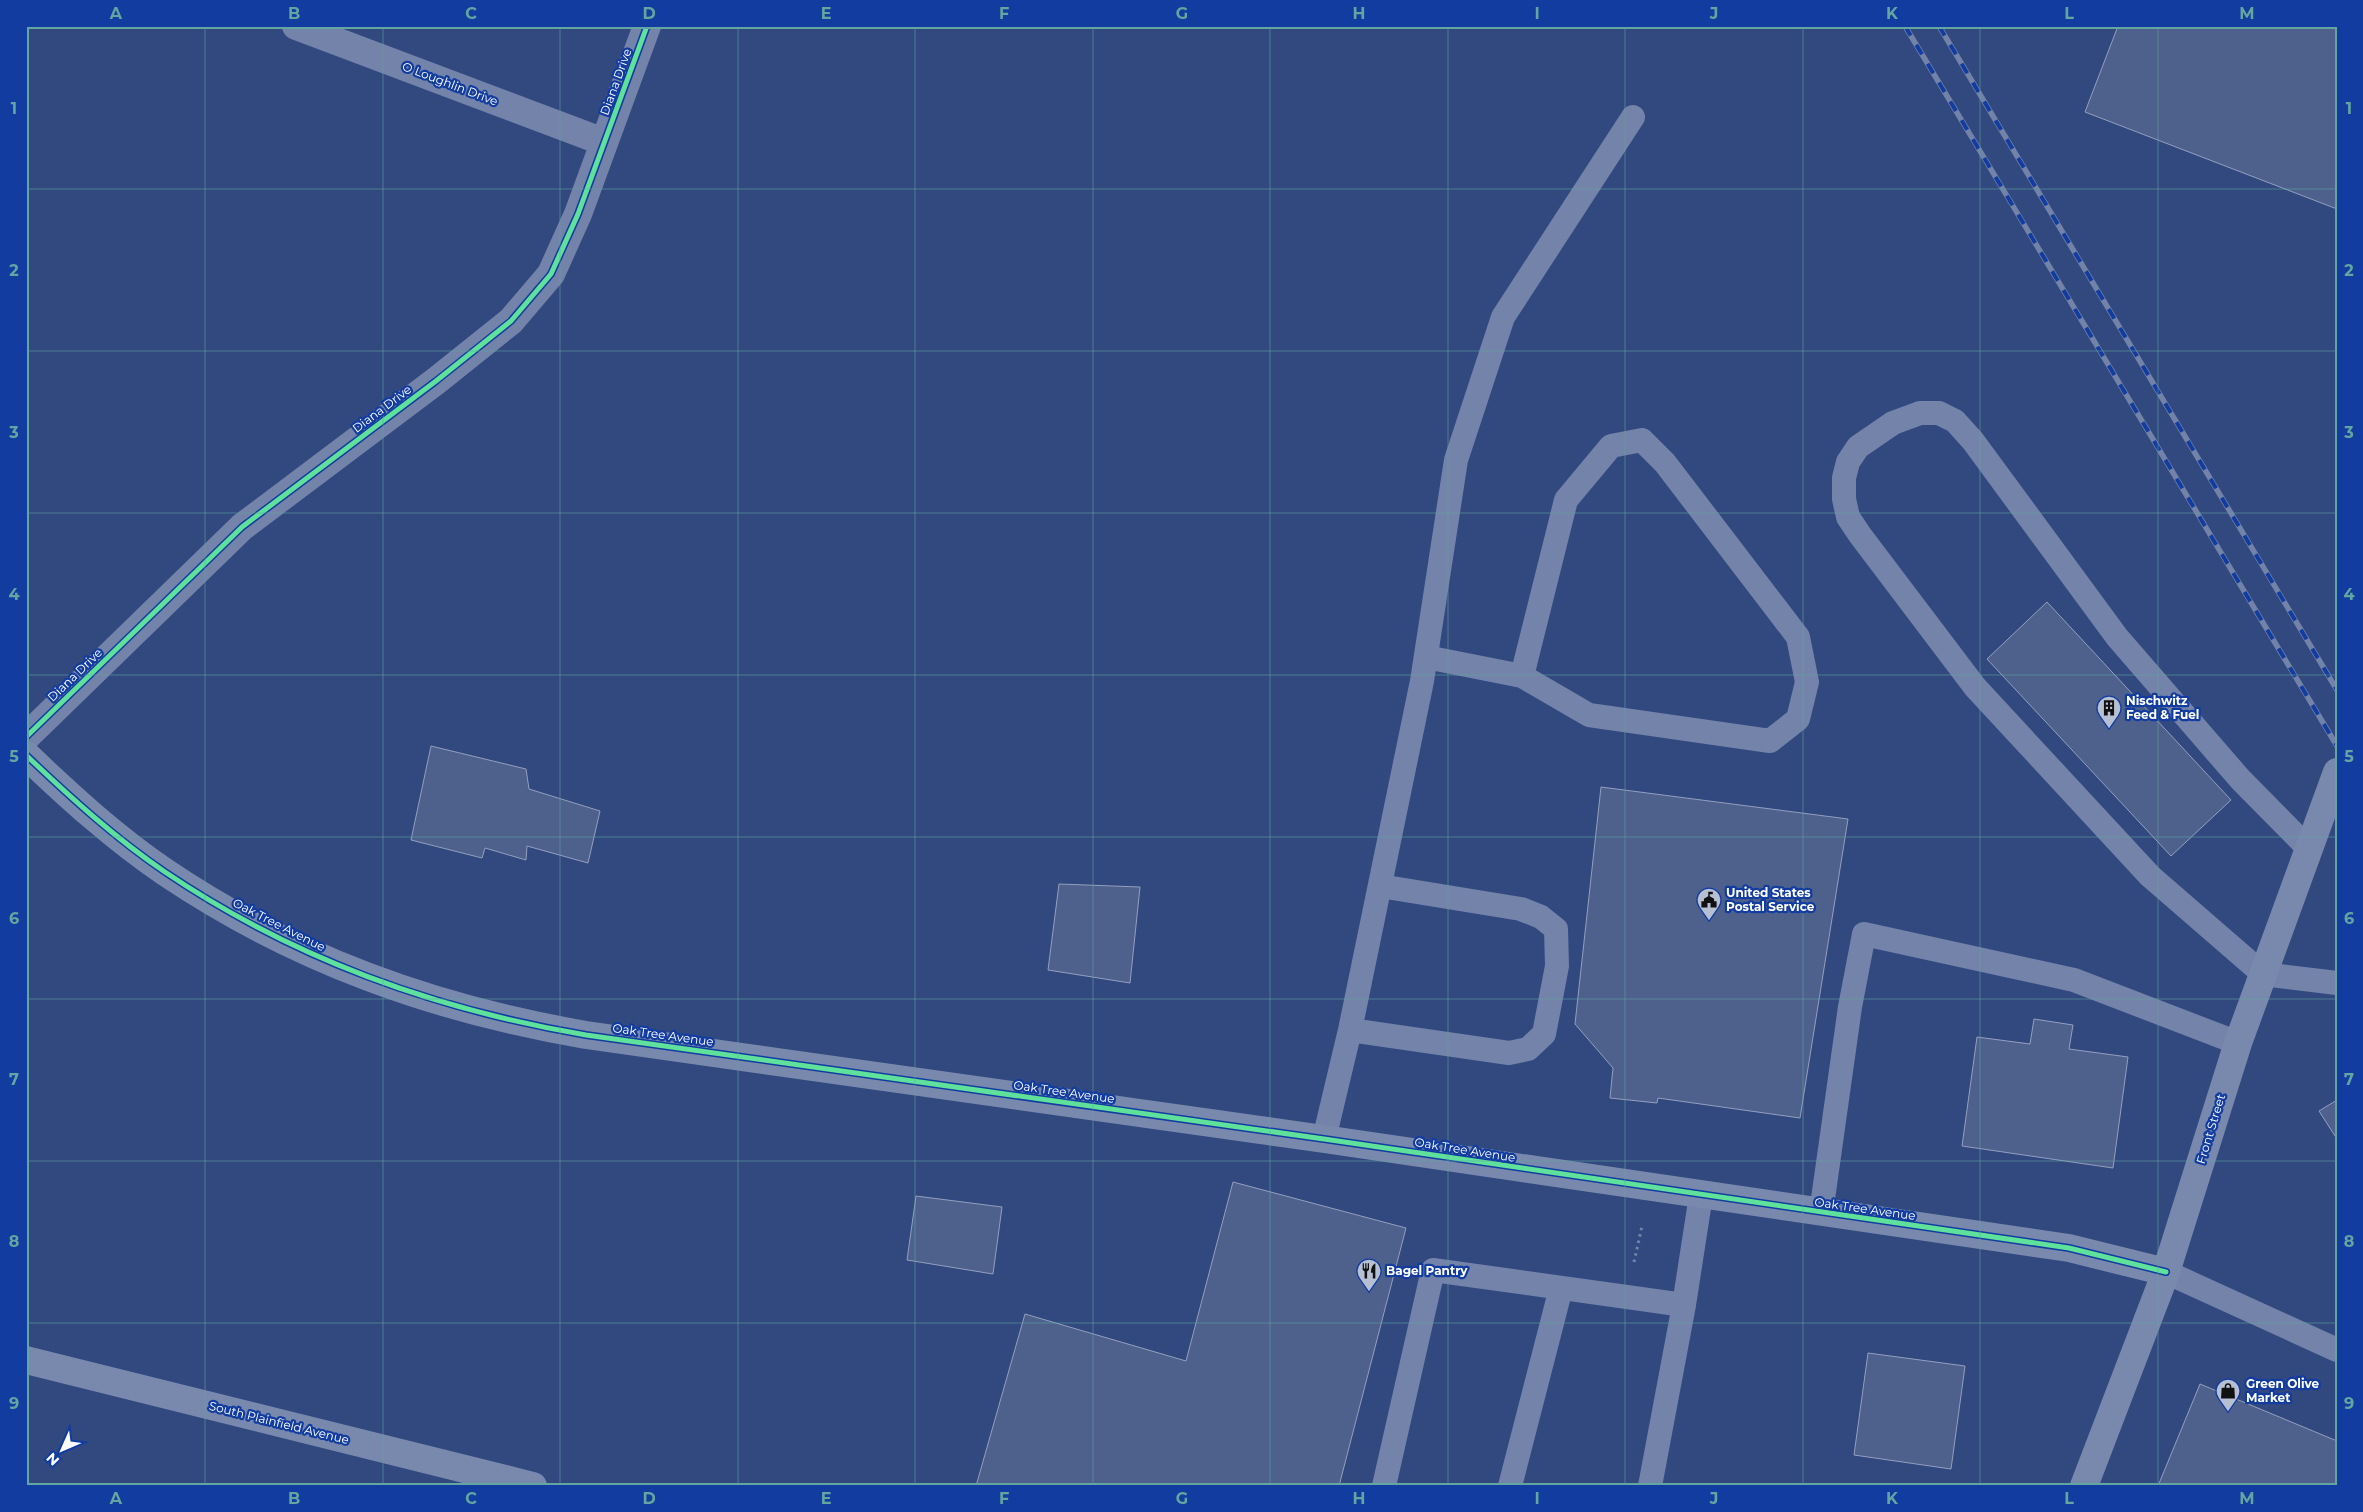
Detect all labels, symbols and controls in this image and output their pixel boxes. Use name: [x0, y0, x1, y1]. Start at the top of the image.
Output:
text: A: [109, 4, 123, 23]
text: B: [288, 4, 300, 23]
text: C: [465, 4, 477, 23]
text: D: [642, 4, 656, 23]
text: E: [821, 4, 831, 23]
text: F: [999, 4, 1009, 23]
text: G: [1176, 4, 1188, 23]
text: H: [1353, 4, 1365, 23]
text: I: [1534, 4, 1540, 23]
text: J: [1709, 4, 1718, 23]
text: K: [1886, 4, 1899, 23]
text: L: [2064, 4, 2074, 23]
text: M: [2239, 4, 2255, 23]
street label: Diana Drive: [597, 46, 635, 117]
street label: O Loughlin Drive: [400, 58, 500, 109]
text: 1: [11, 99, 17, 118]
text: 1: [2346, 99, 2352, 118]
text: 2: [9, 261, 19, 280]
text: 2: [2344, 261, 2354, 280]
street label: Diana Drive: [349, 382, 414, 436]
text: 3: [8, 423, 19, 442]
text: 3: [2343, 423, 2354, 442]
text: 4: [8, 585, 20, 604]
text: 4: [2343, 585, 2355, 604]
street label: Diana Drive: [44, 645, 105, 704]
place label: Nischwitz Feed & Fuel: [2126, 693, 2199, 722]
building icon: Nischwitz Feed & Fuel: [2096, 695, 2122, 729]
text: 5: [9, 747, 19, 766]
text: 5: [2344, 747, 2354, 766]
place label: United States Postal Service: [1726, 885, 1815, 914]
public building icon: United States Postal Service: [1696, 887, 1722, 921]
street label: Oak Tree Avenue: [230, 895, 328, 954]
text: 6: [9, 909, 19, 928]
text: 6: [2344, 909, 2354, 928]
street label: Oak Tree Avenue: [612, 1020, 715, 1049]
text: 7: [9, 1070, 19, 1089]
text: 7: [2344, 1070, 2354, 1089]
street label: Oak Tree Avenue: [1013, 1077, 1116, 1106]
street label: Front Street: [2193, 1092, 2228, 1166]
street label: Oak Tree Avenue: [1414, 1134, 1517, 1165]
street label: Oak Tree Avenue: [1814, 1194, 1917, 1223]
text: 8: [9, 1232, 19, 1251]
text: 8: [2344, 1232, 2354, 1251]
restaurant icon: Bagel Pantry: [1356, 1258, 1382, 1292]
place label: Bagel Pantry: [1386, 1263, 1468, 1278]
place label: Green Olive Market: [2246, 1376, 2320, 1405]
shop icon: Green Olive Market: [2215, 1378, 2241, 1412]
text: 9: [9, 1394, 19, 1413]
text: 9: [2344, 1394, 2354, 1413]
street label: South Plainfield Avenue: [208, 1398, 351, 1447]
north arrow: [38, 1424, 88, 1474]
text: N: [42, 1449, 63, 1470]
text: A: [109, 1489, 123, 1508]
text: B: [288, 1489, 300, 1508]
text: C: [465, 1489, 477, 1508]
text: D: [642, 1489, 656, 1508]
text: E: [821, 1489, 831, 1508]
text: F: [999, 1489, 1009, 1508]
text: G: [1176, 1489, 1188, 1508]
text: H: [1353, 1489, 1365, 1508]
text: I: [1534, 1489, 1540, 1508]
text: J: [1709, 1489, 1718, 1508]
text: K: [1886, 1489, 1899, 1508]
text: L: [2064, 1489, 2074, 1508]
text: M: [2239, 1489, 2255, 1508]

